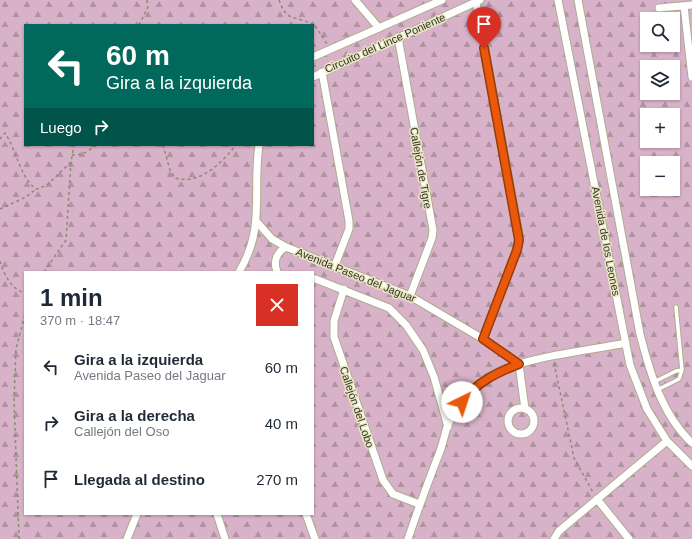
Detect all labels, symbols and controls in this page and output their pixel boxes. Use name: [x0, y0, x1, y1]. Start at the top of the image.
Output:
pin: [467, 7.0, 501, 48]
street label: Circuito del Lince Poniente: [323, 11, 447, 75]
map controls: [640, 12, 680, 196]
button: search: [640, 12, 680, 52]
icon: arrive: [473, 13, 495, 35]
icon: left: [40, 40, 92, 92]
text: 60 m: [106, 40, 170, 71]
button: layers: [640, 60, 680, 100]
text: Gira a la izquierda: [106, 73, 252, 93]
button: +: [640, 108, 680, 148]
icon: right: [90, 116, 112, 138]
text: Luego: [40, 119, 82, 136]
street label: Callejón de Tigre: [408, 126, 434, 210]
button: −: [640, 156, 680, 196]
street label: Avenida de los Leones: [590, 185, 623, 297]
street label: Avenida Paseo del Jaguar: [294, 245, 418, 305]
text: 1 min: [40, 284, 103, 311]
button: close: [256, 284, 298, 326]
text: 370 m · 18:47: [40, 313, 120, 328]
text: Gira a la izquierda: [74, 351, 203, 368]
icon: left: [40, 356, 62, 378]
text: 60 m: [265, 359, 298, 376]
street label: Callejón del Lobo: [337, 365, 377, 449]
text: Avenida Paseo del Jaguar: [74, 368, 226, 383]
position arrow: [441, 381, 483, 423]
text: Gira a la derecha: [74, 407, 195, 424]
icon: right: [40, 412, 62, 434]
text: 40 m: [265, 415, 298, 432]
text: Callejón del Oso: [74, 424, 169, 439]
icon: arrive: [40, 468, 62, 490]
text: Llegada al destino: [74, 471, 205, 488]
text: 270 m: [256, 471, 298, 488]

